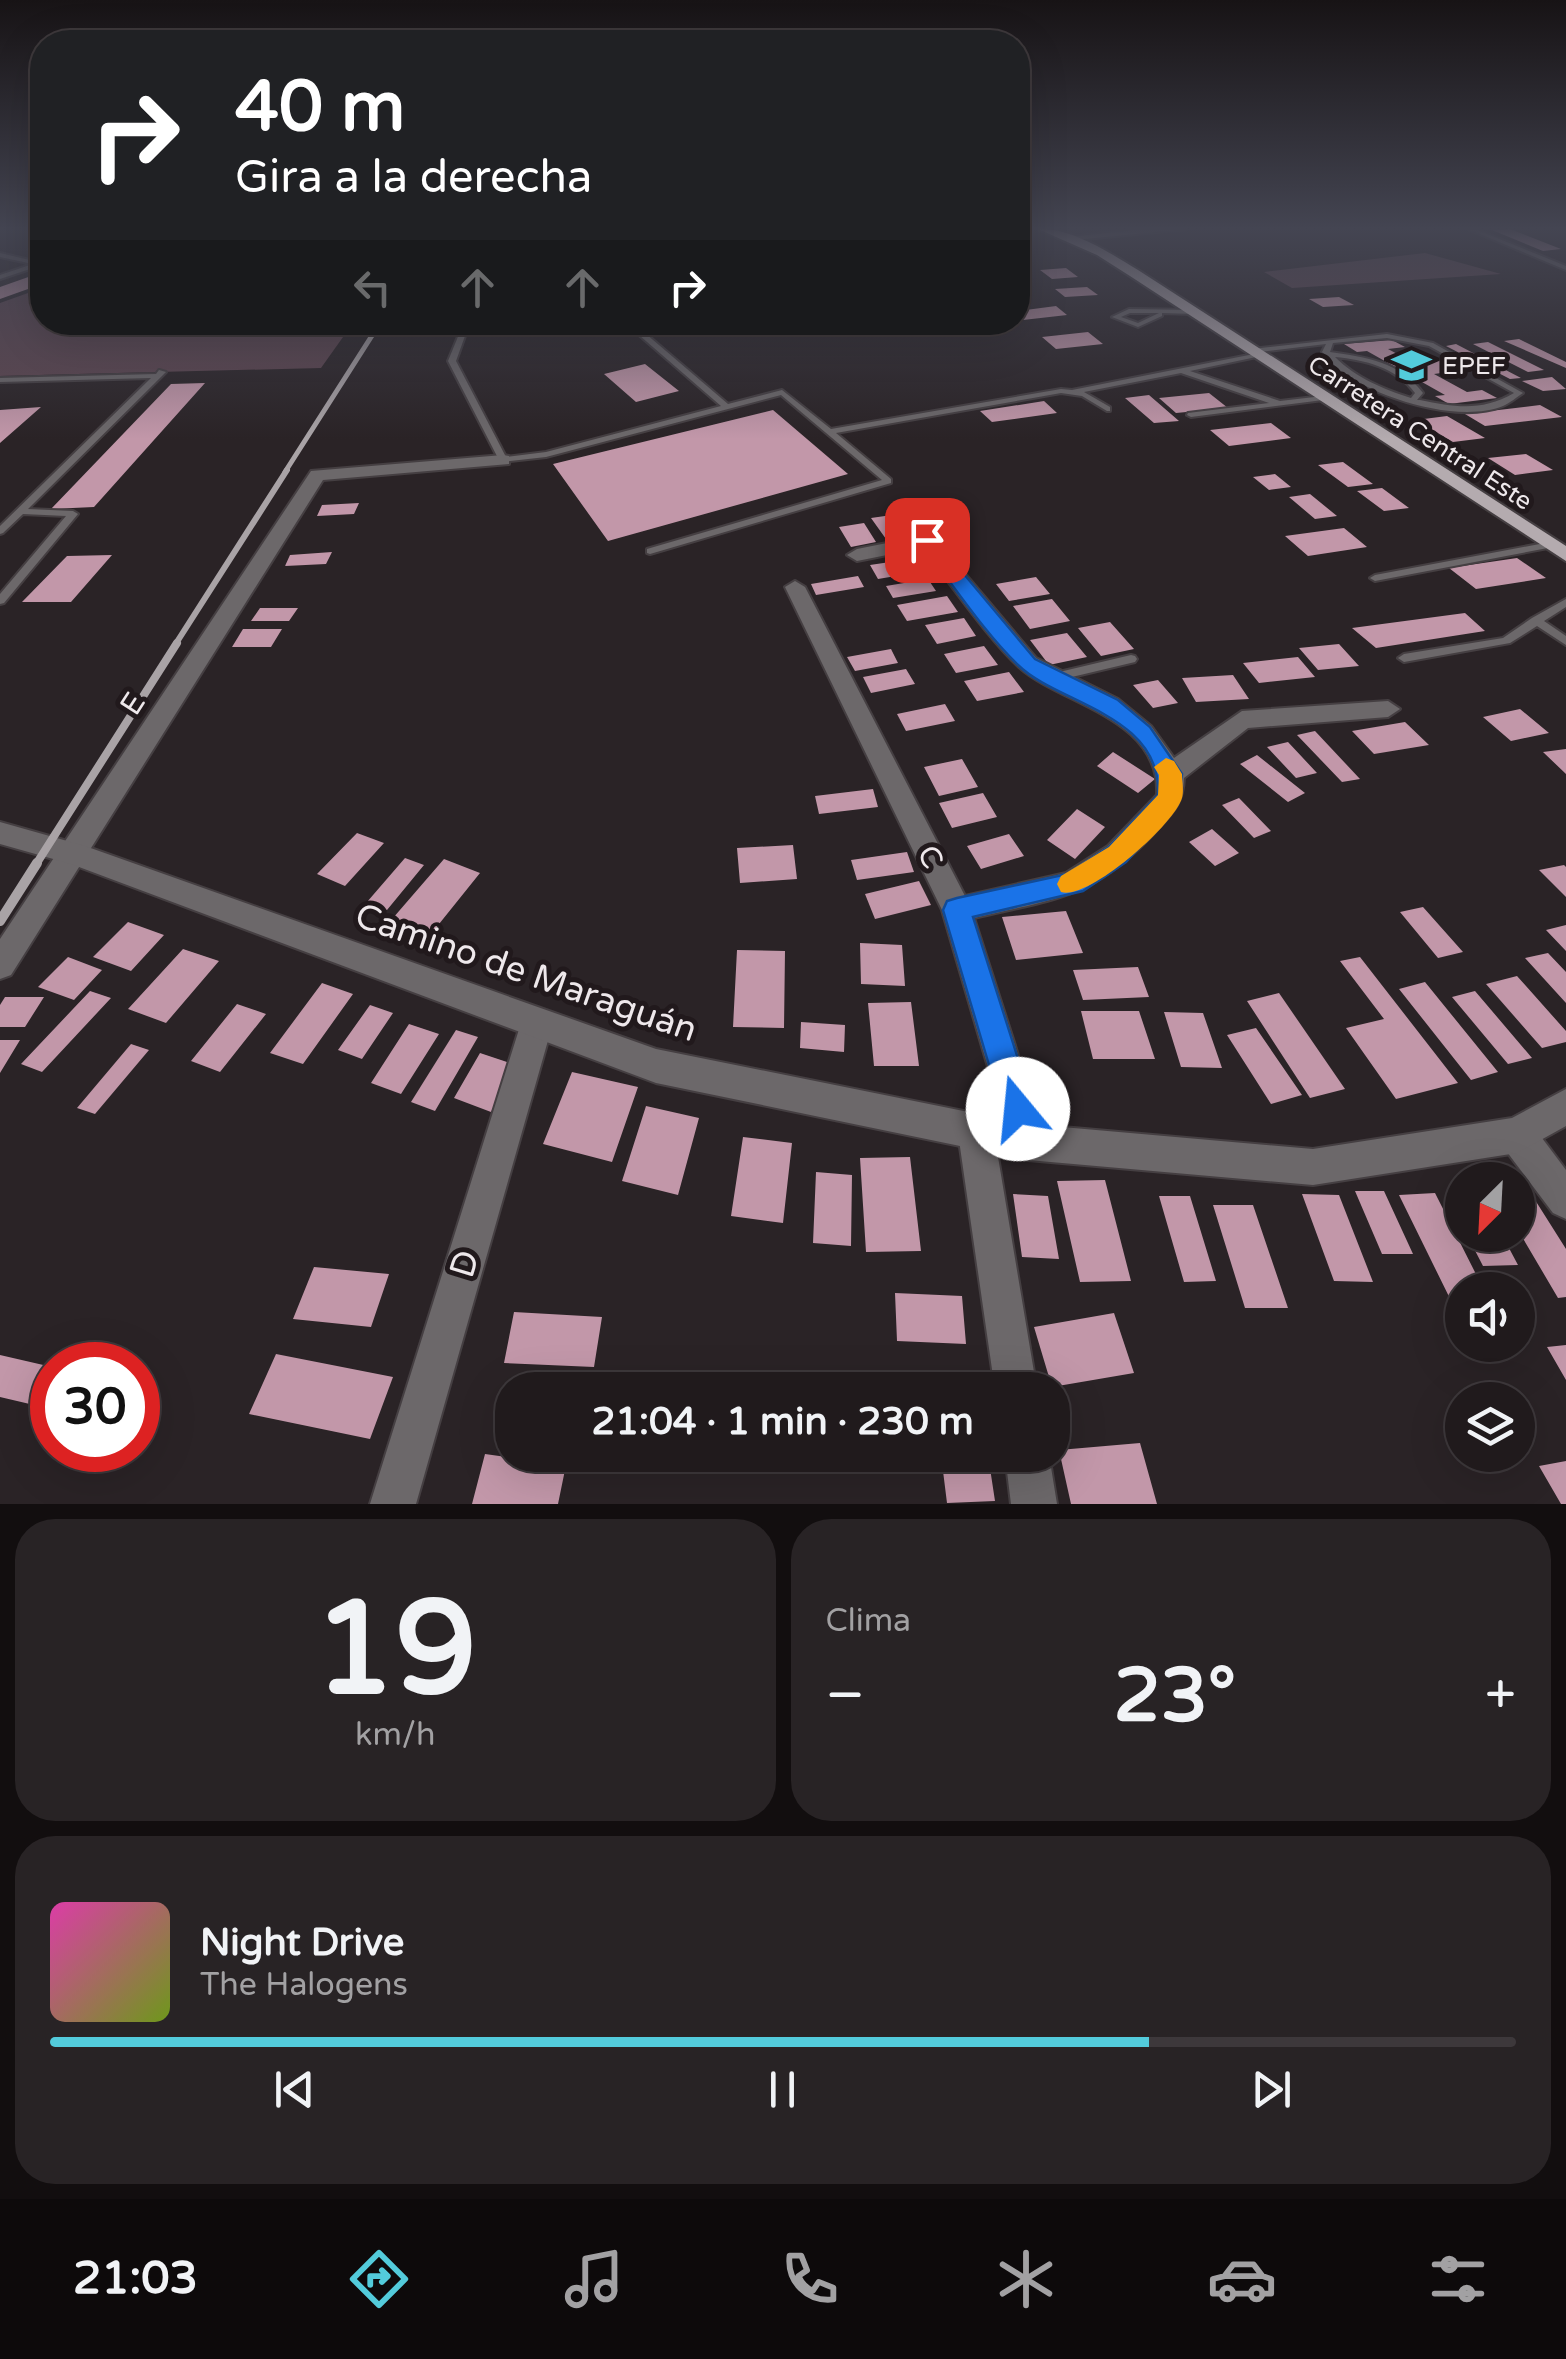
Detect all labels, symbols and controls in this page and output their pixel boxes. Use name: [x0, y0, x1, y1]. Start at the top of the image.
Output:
text: 40 m: [235, 66, 405, 150]
icon: right: [70, 70, 200, 200]
text: Gira a la derecha: [235, 151, 592, 205]
icon: left: [345, 260, 400, 315]
icon: ahead: [450, 260, 505, 315]
icon: ahead: [555, 260, 610, 315]
icon: right: [660, 260, 715, 315]
school or university icon: EPEF: [1391, 345, 1433, 387]
street label: Carretera Central Este: [1302, 349, 1538, 517]
place label: EPEF: [1442, 351, 1506, 381]
pin: [885, 498, 970, 583]
icon: arrive: [900, 513, 955, 568]
street label: E: [112, 686, 154, 722]
street label: C: [909, 839, 951, 875]
street label: Camino de Maraguán: [350, 895, 702, 1051]
position arrow: [966, 1057, 1070, 1161]
north arrow: [1445, 1162, 1535, 1252]
map controls: [1445, 1162, 1535, 1472]
street label: D: [441, 1245, 489, 1283]
button: sound: [1445, 1272, 1535, 1362]
speed limit sign: 30: [30, 1342, 160, 1472]
button: layers: [1445, 1382, 1535, 1472]
text: 21:04 · 1 min · 230 m: [591, 1399, 974, 1445]
text: 19: [314, 1573, 477, 1729]
text: Clima: [826, 1602, 911, 1640]
text: 23°: [1114, 1651, 1236, 1741]
text: −: [826, 1663, 865, 1729]
text: +: [1485, 1663, 1516, 1729]
text: km/h: [355, 1716, 435, 1754]
text: Night Drive: [200, 1920, 404, 1966]
text: The Halogens: [200, 1966, 408, 2004]
icon: previous: [267, 2062, 322, 2117]
icon: pause: [755, 2062, 810, 2117]
icon: next: [1244, 2062, 1299, 2117]
icon: directions: [344, 2244, 414, 2314]
icon: music: [559, 2244, 629, 2314]
icon: phone: [775, 2244, 845, 2314]
icon: climate: [991, 2244, 1061, 2314]
icon: car: [1207, 2244, 1277, 2314]
icon: filters: [1423, 2244, 1493, 2314]
text: 21:03: [73, 2252, 198, 2306]

